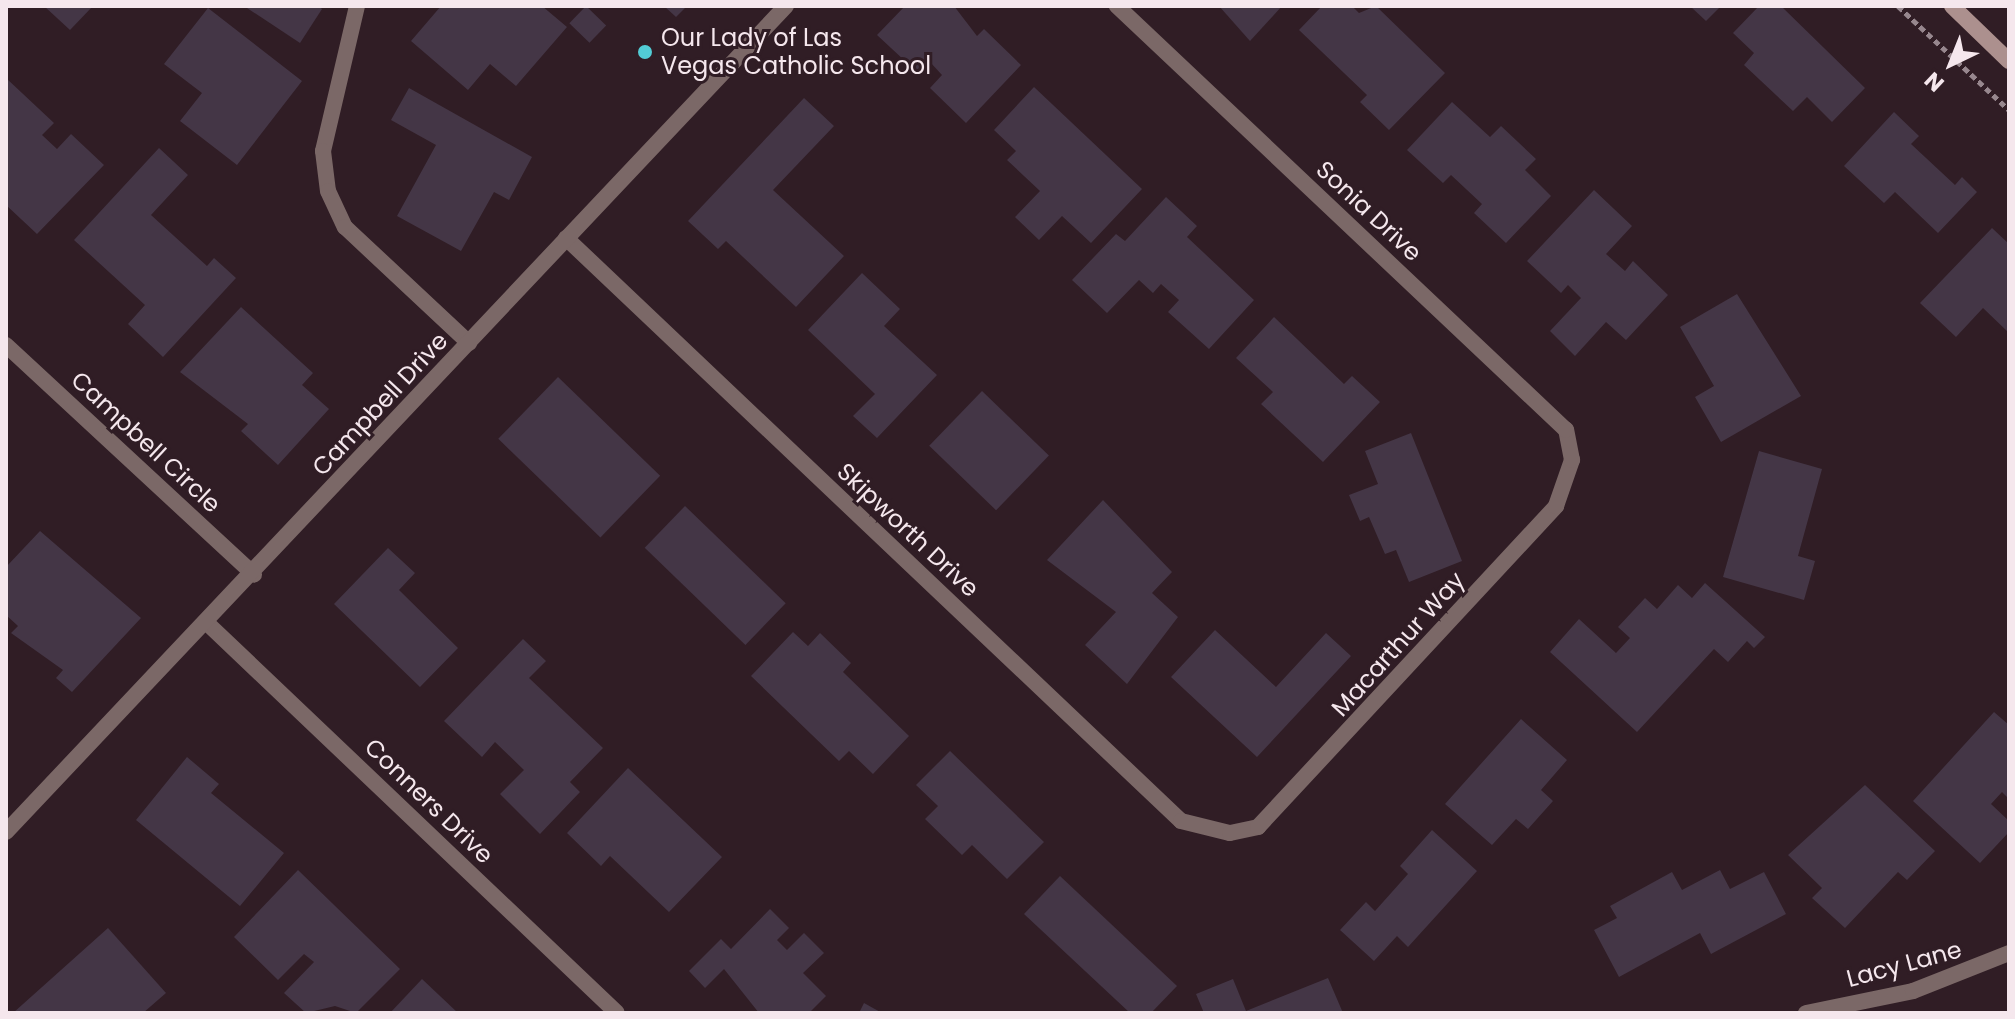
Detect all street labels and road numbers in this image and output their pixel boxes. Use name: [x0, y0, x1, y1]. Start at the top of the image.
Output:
street label: Sonia Drive: [1310, 155, 1428, 267]
street label: Campbell Drive: [306, 326, 454, 482]
street label: Campbell Circle: [65, 365, 227, 519]
street label: Skipworth Drive: [831, 457, 985, 603]
street label: Macarthur Way: [1326, 566, 1470, 722]
street label: Conners Drive: [359, 732, 499, 870]
street label: Lacy Lane: [1843, 935, 1965, 993]

